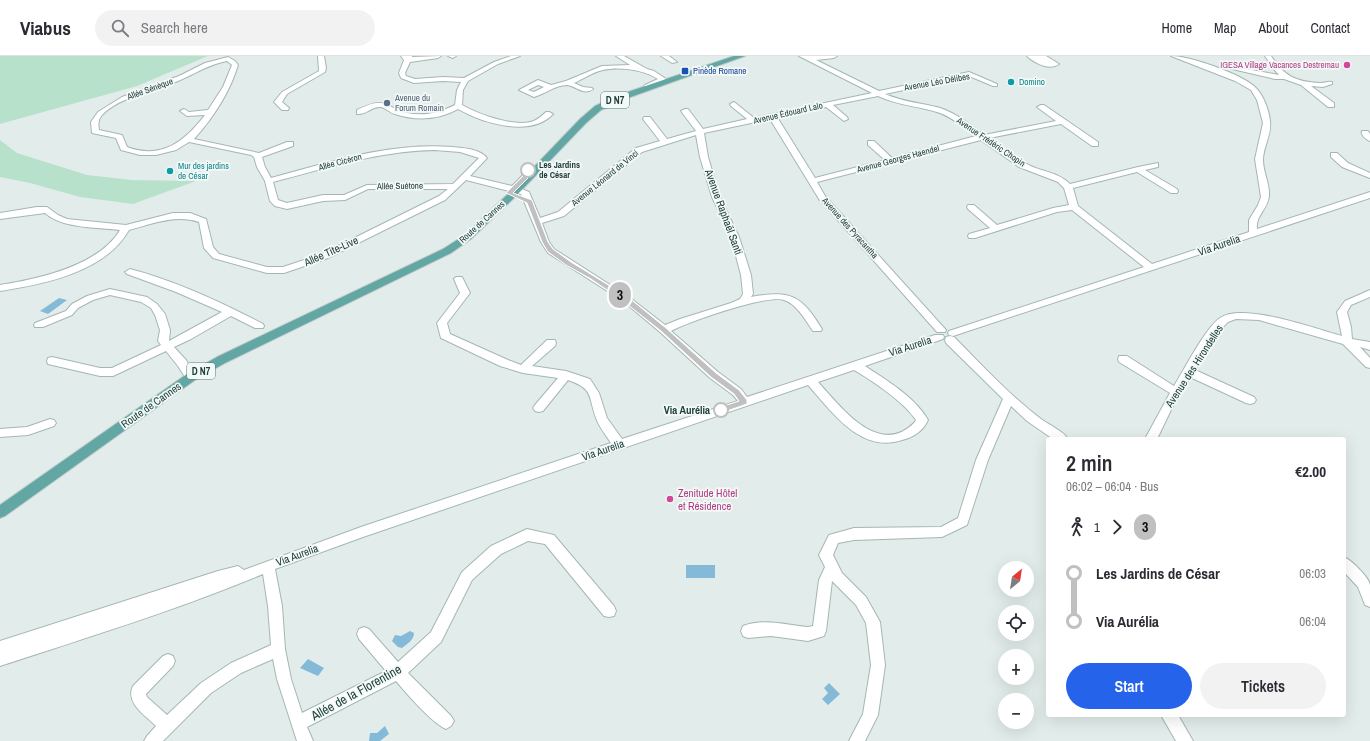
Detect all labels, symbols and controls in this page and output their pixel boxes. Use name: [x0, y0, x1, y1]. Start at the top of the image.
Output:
search box: [95, 10, 375, 46]
text: Viabus: [20, 15, 71, 41]
icon: search: [109, 17, 131, 39]
text: Search here: [141, 17, 208, 38]
text: Home: [1161, 19, 1192, 37]
text: Map: [1214, 19, 1236, 37]
text: About: [1258, 19, 1288, 37]
text: Contact: [1310, 19, 1350, 37]
place label: IGESA Village Vacances Destremau: [1220, 59, 1339, 71]
marker: IGESA Village Vacances Destremau: [1342, 60, 1352, 70]
place label: Pinède Romane: [693, 65, 746, 77]
marker: Pinède Romane: [680, 66, 690, 76]
street label: Avenue Léo Délibes: [902, 70, 971, 94]
street label: Allée Sénèque: [124, 75, 175, 103]
place label: Domino: [1019, 76, 1045, 88]
marker: Domino: [1006, 77, 1016, 87]
place label: Avenue du Forum Romain: [394, 92, 444, 114]
road number: D N7: [601, 92, 629, 108]
marker: Avenue du Forum Romain: [382, 98, 392, 108]
street label: Avenue Édouard Lalo: [751, 99, 824, 127]
street label: Avenue Frédéric Chopin: [954, 114, 1028, 169]
street label: Avenue Georges Haendel: [855, 142, 941, 176]
street label: Avenue Léonard de Vinci: [568, 147, 641, 209]
street label: Allée Cicéron: [316, 150, 363, 174]
place label: Les Jardins de César: [539, 159, 580, 181]
place label: Mur des jardins de César: [178, 160, 229, 182]
marker: Les Jardins de César: [520, 162, 536, 178]
marker: Mur des jardins de César: [165, 166, 175, 176]
street label: Avenue Raphaël Santi: [702, 166, 746, 257]
street label: Allée Suétone: [376, 180, 423, 192]
street label: Avenue des Pyracantha: [819, 194, 881, 261]
street label: Route de Cannes: [457, 198, 508, 246]
street label: Via Aurelia: [1196, 231, 1242, 259]
street label: Allée Tite-Live: [301, 233, 360, 270]
line badge: 3: [607, 282, 633, 308]
text: 3: [617, 286, 623, 304]
street label: Avenue des Hirondelles: [1162, 322, 1226, 411]
street label: Via Aurelia: [887, 333, 933, 359]
road number: D N7: [187, 363, 215, 379]
street label: Route de Cannes: [118, 379, 184, 431]
marker: Via Aurélia: [713, 402, 729, 418]
place label: Via Aurélia: [664, 403, 710, 417]
street label: Via Aurelia: [580, 436, 626, 464]
text: 2 min: [1066, 448, 1112, 478]
text: €2.00: [1295, 461, 1326, 482]
text: 06:02 – 06:04 · Bus: [1066, 478, 1158, 495]
place label: Zenitude Hôtel et Résidence: [678, 486, 737, 513]
marker: Zenitude Hôtel et Résidence: [665, 494, 675, 504]
icon: walk: [1066, 516, 1088, 538]
icon: forward: [1106, 516, 1128, 538]
text: 3: [1142, 518, 1148, 536]
text: 1: [1094, 519, 1100, 536]
street label: Via Aurelia: [274, 541, 320, 569]
north arrow: [998, 561, 1034, 597]
map controls: [998, 561, 1034, 729]
text: Les Jardins de César: [1096, 563, 1220, 584]
text: 06:03: [1299, 565, 1326, 582]
button: locate: [998, 605, 1034, 641]
text: Via Aurélia: [1096, 611, 1159, 632]
text: 06:04: [1299, 613, 1326, 630]
button: +: [998, 649, 1034, 685]
street label: Allée de la Florentine: [307, 661, 404, 725]
button: Start: [1066, 663, 1192, 709]
button: Tickets: [1200, 663, 1326, 709]
button: −: [998, 693, 1034, 729]

